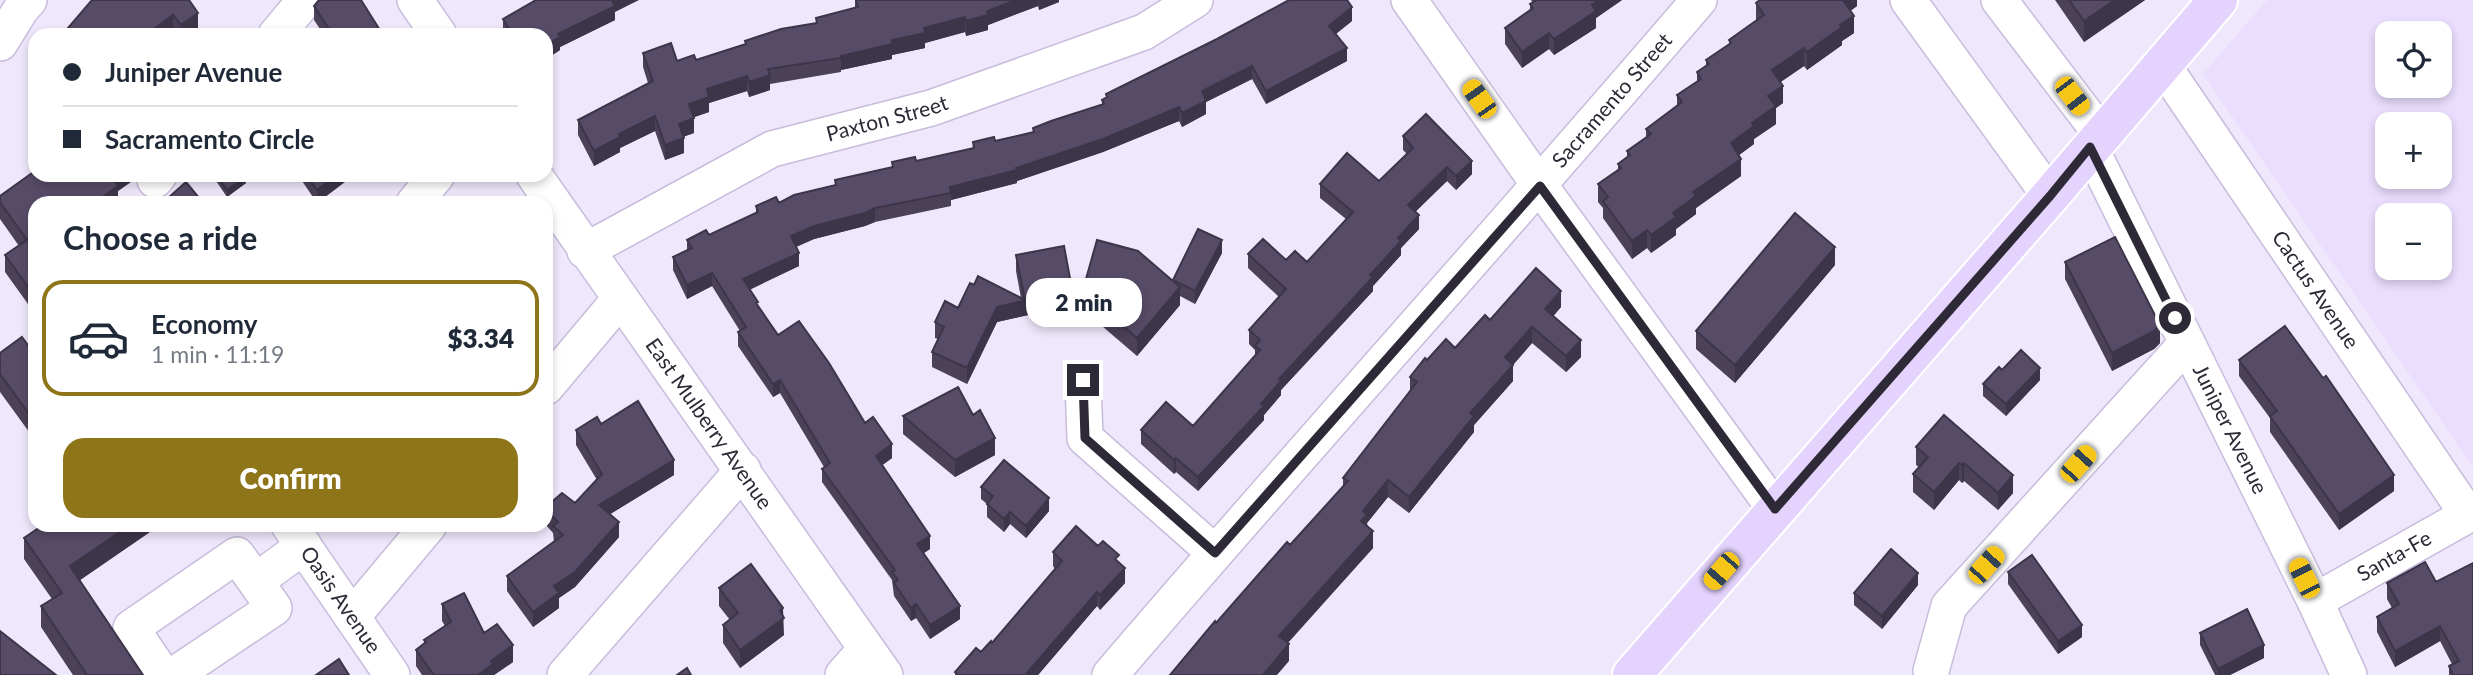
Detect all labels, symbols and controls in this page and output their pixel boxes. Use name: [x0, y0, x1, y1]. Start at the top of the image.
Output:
map controls: [2375, 21, 2452, 280]
button: locate: [2375, 21, 2452, 98]
street label: Sacramento Street: [1546, 27, 1676, 172]
text: Juniper Avenue: [105, 56, 282, 88]
car: [2051, 73, 2094, 119]
car: [1459, 76, 1500, 122]
street label: Paxton Street: [823, 89, 951, 146]
button: +: [2375, 112, 2452, 189]
text: Sacramento Circle: [105, 123, 315, 155]
button: −: [2375, 203, 2452, 280]
text: Choose a ride: [63, 218, 257, 257]
street label: Cactus Avenue: [2268, 225, 2365, 353]
callout: 2 min: [1025, 278, 1141, 328]
text: 2 min: [1055, 288, 1113, 316]
route start: [2159, 302, 2191, 334]
icon: car: [67, 307, 130, 370]
text: Economy: [151, 308, 257, 340]
text: $3.34: [447, 322, 514, 354]
street label: East Mulberry Avenue: [641, 333, 779, 513]
text: 1 min · 11:19: [151, 340, 284, 368]
street label: Juniper Avenue: [2189, 360, 2274, 497]
route end: [1067, 364, 1099, 396]
button: Confirm: [63, 438, 518, 518]
car: [2057, 441, 2100, 487]
street label: Santa-Fe: [2352, 524, 2435, 586]
street label: Oasis Avenue: [296, 541, 387, 658]
car: [1965, 542, 2008, 588]
car: [1700, 548, 1743, 594]
car: [2286, 555, 2323, 601]

